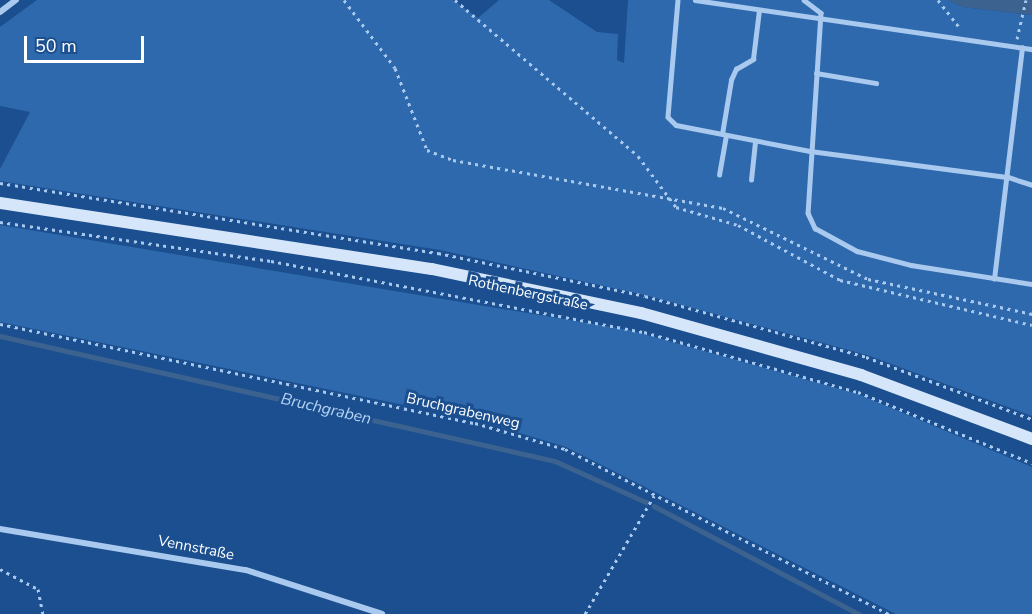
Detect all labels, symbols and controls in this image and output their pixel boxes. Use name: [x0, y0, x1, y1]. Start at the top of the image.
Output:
scale bar: [27, 24, 147, 62]
text: 50 m: [35, 34, 77, 58]
street label: Rothenbergstraße: [466, 272, 590, 314]
water label: Bruchgraben: [279, 389, 373, 429]
street label: Bruchgrabenweg: [405, 389, 521, 433]
street label: Vennstraße: [156, 532, 236, 564]

